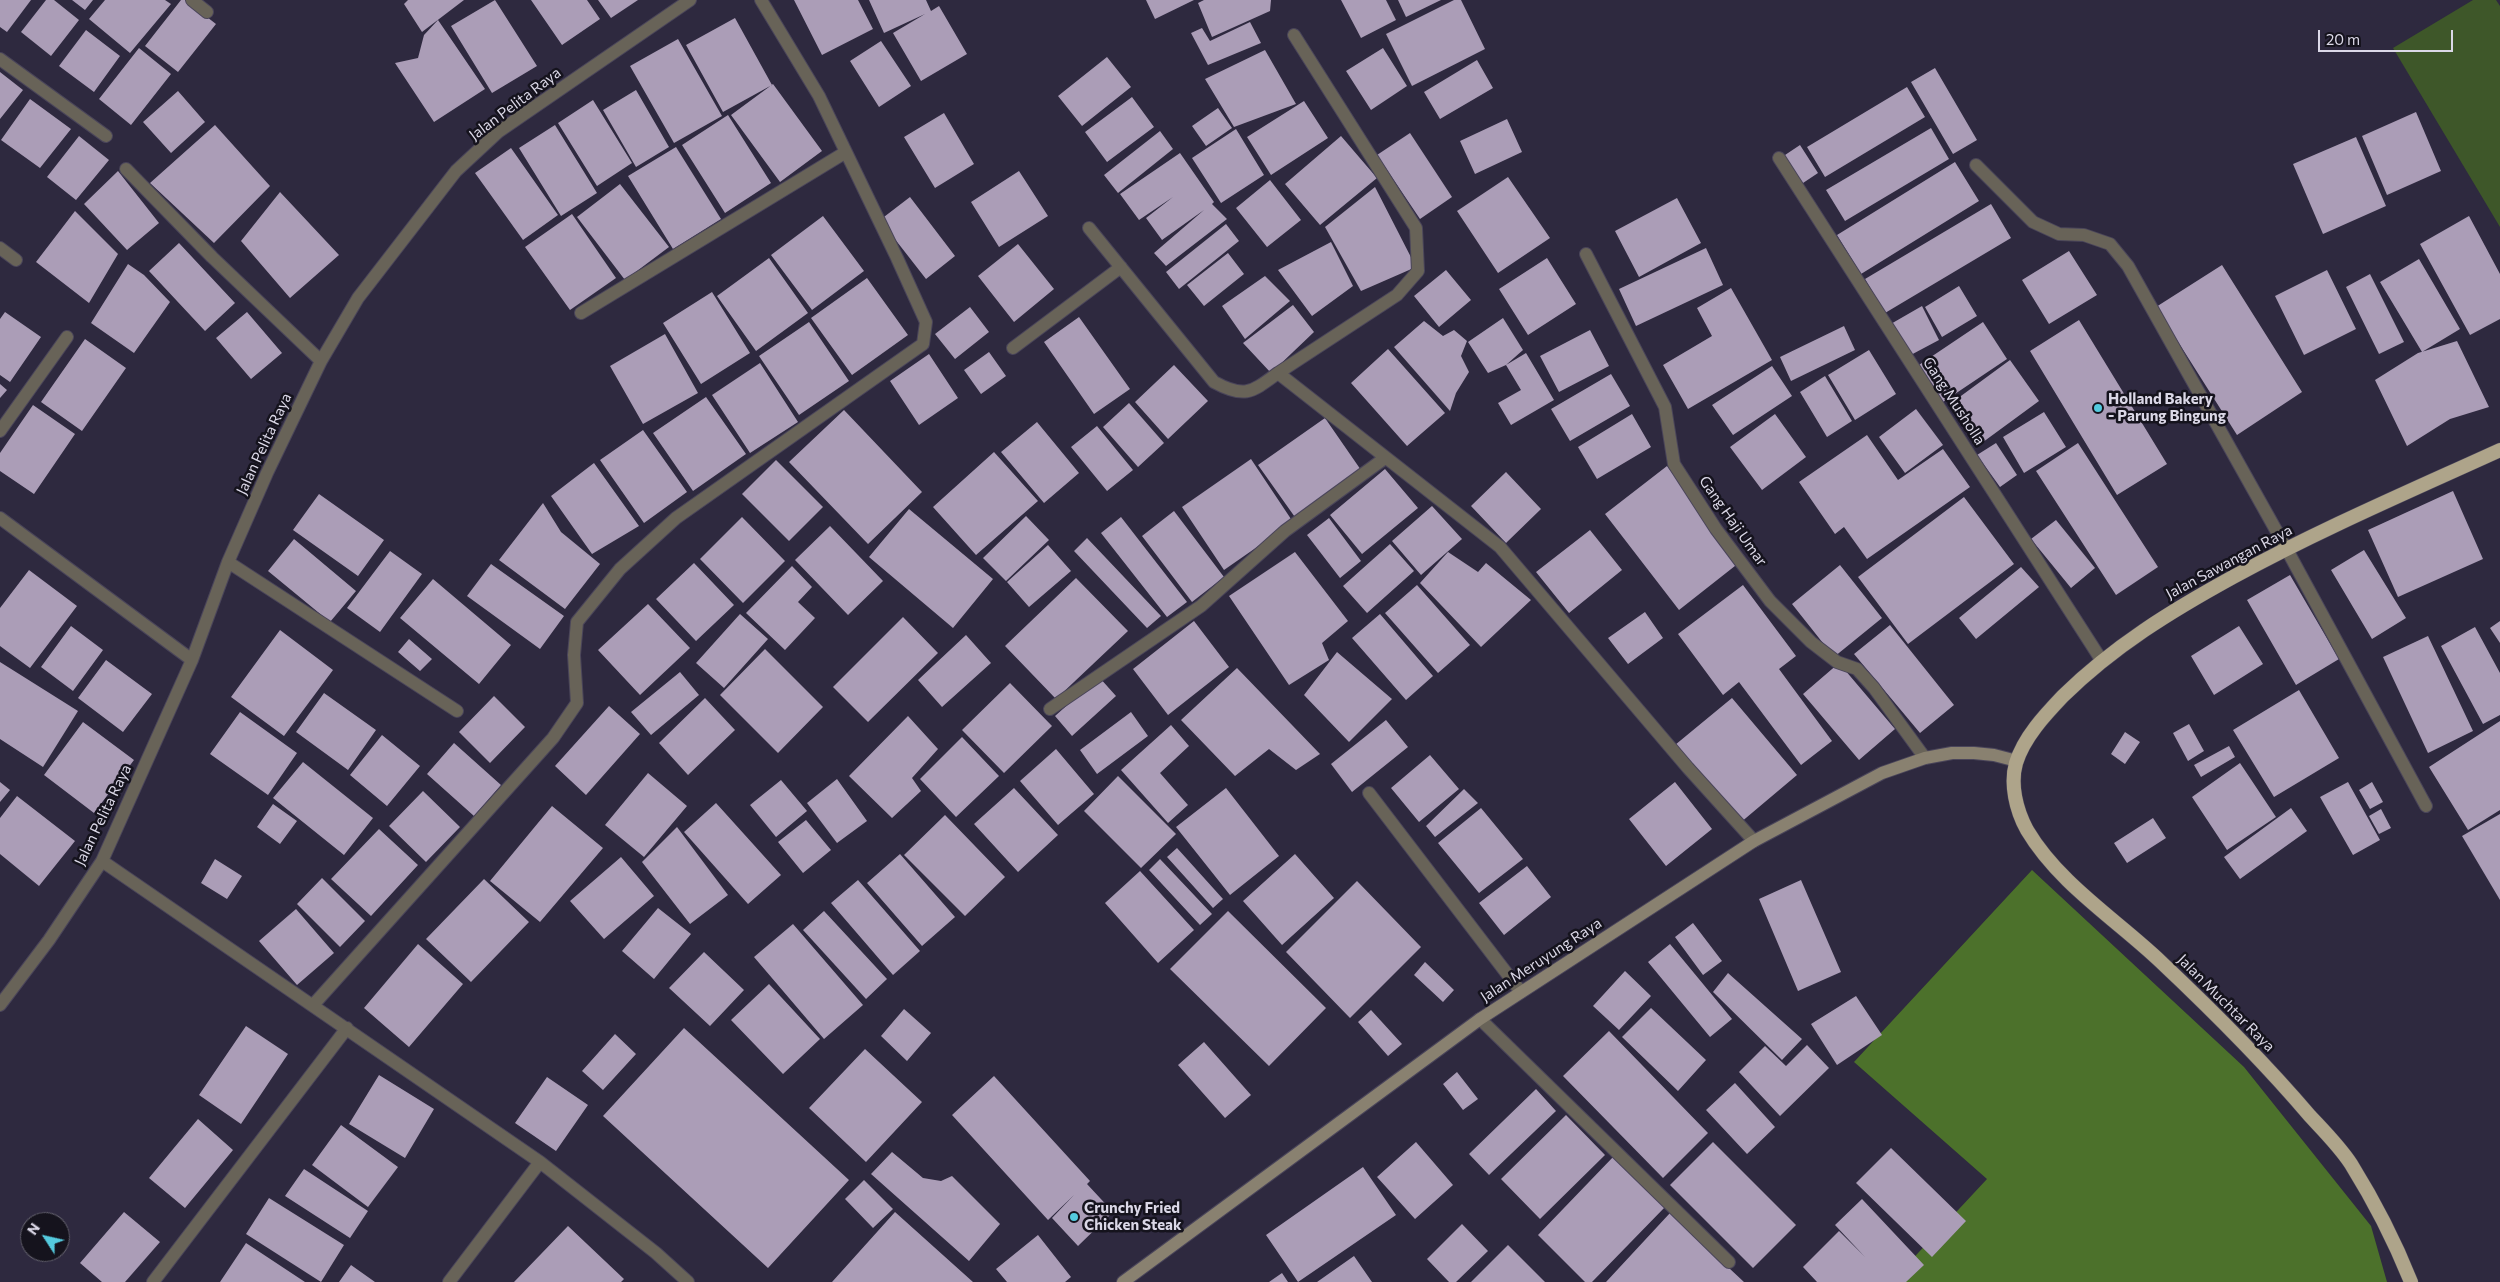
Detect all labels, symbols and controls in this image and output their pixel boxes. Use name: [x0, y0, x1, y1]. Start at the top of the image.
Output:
scale bar: [2320, 20, 2455, 52]
text: 20 m: [2326, 30, 2360, 48]
street label: Jalan Pelita Raya: [466, 64, 564, 144]
street label: Gang Musholla: [1919, 354, 1989, 448]
street label: Jalan Pelita Raya: [233, 390, 295, 498]
place label: Holland Bakery - Parung Bingung: [2108, 390, 2226, 425]
marker: Holland Bakery - Parung Bingung: [2092, 402, 2104, 414]
street label: Gang Haji Umar: [1695, 472, 1771, 570]
street label: Jalan Sawangan Raya: [2163, 521, 2295, 603]
street label: Jalan Pelita Raya: [71, 762, 135, 868]
street label: Jalan Meruyung Raya: [1477, 914, 1605, 1006]
street label: Jalan Muchtar Raya: [2174, 951, 2278, 1055]
place label: Crunchy Fried Chicken Steak: [1084, 1199, 1182, 1234]
marker: Crunchy Fried Chicken Steak: [1068, 1211, 1080, 1223]
north arrow: [20, 1212, 70, 1262]
text: N: [23, 1220, 43, 1238]

